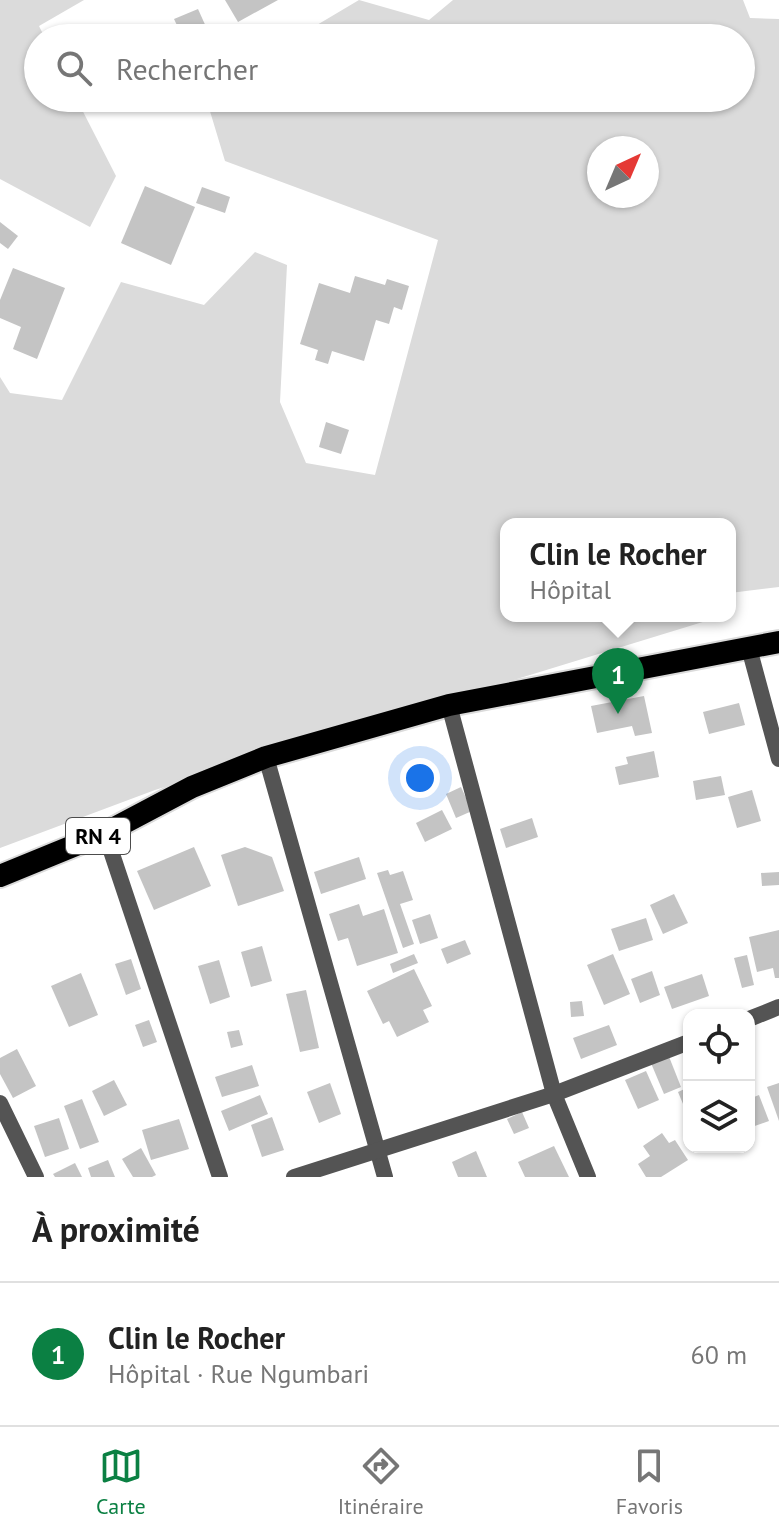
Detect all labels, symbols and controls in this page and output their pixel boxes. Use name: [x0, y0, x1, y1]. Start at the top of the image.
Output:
search box: [24, 24, 755, 112]
icon: search: [52, 46, 96, 90]
text: Rechercher: [116, 49, 258, 88]
north arrow: [587, 136, 659, 208]
popup: [500, 518, 736, 622]
text: Clin le Rocher: [529, 534, 707, 573]
text: Hôpital: [529, 573, 611, 606]
pin: 1: [592, 648, 644, 714]
your location: [400, 758, 440, 798]
road number: RN 4: [66, 818, 130, 854]
map controls: [683, 1009, 755, 1153]
button: locate: [683, 1009, 755, 1081]
button: layers: [683, 1081, 755, 1153]
text: À proximité: [32, 1207, 200, 1251]
text: Clin le Rocher: [108, 1318, 285, 1357]
text: 1: [51, 1338, 65, 1371]
text: 60 m: [691, 1338, 747, 1371]
text: Hôpital · Rue Ngumbari: [108, 1357, 369, 1390]
tab: Carte: [96, 1444, 146, 1520]
tab: Itinéraire: [338, 1444, 424, 1520]
tab: Favoris: [616, 1444, 683, 1520]

